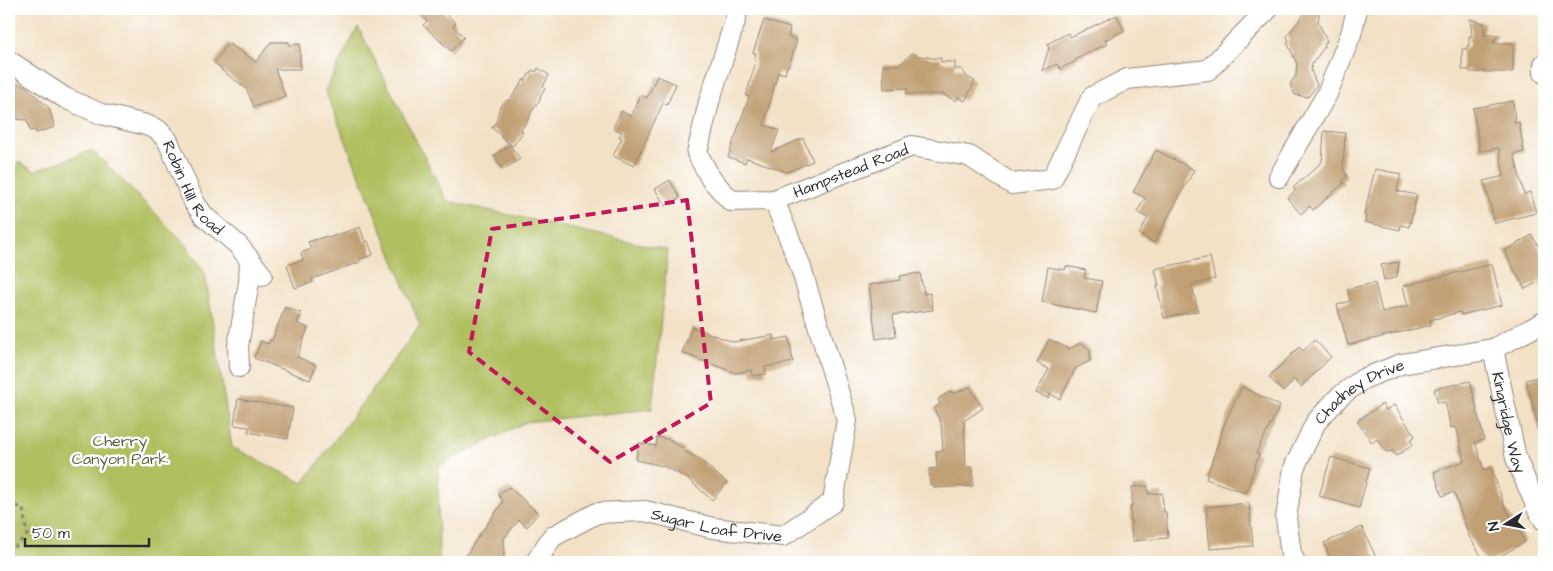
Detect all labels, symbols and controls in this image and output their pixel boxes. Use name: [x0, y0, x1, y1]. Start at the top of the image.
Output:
street label: Robin Hill Road: [157, 137, 228, 240]
street label: Hampstead Road: [790, 139, 912, 203]
street label: Chadney Drive: [1309, 354, 1408, 429]
street label: Kingridge Way: [1486, 370, 1531, 477]
park label: Cherry Canyon Park: [72, 430, 169, 471]
north arrow: [1480, 498, 1530, 548]
street label: Sugar Loaf Drive: [649, 503, 784, 548]
scale bar: [25, 516, 149, 548]
text: N: [1484, 520, 1505, 533]
text: 50 m: [32, 523, 70, 544]

